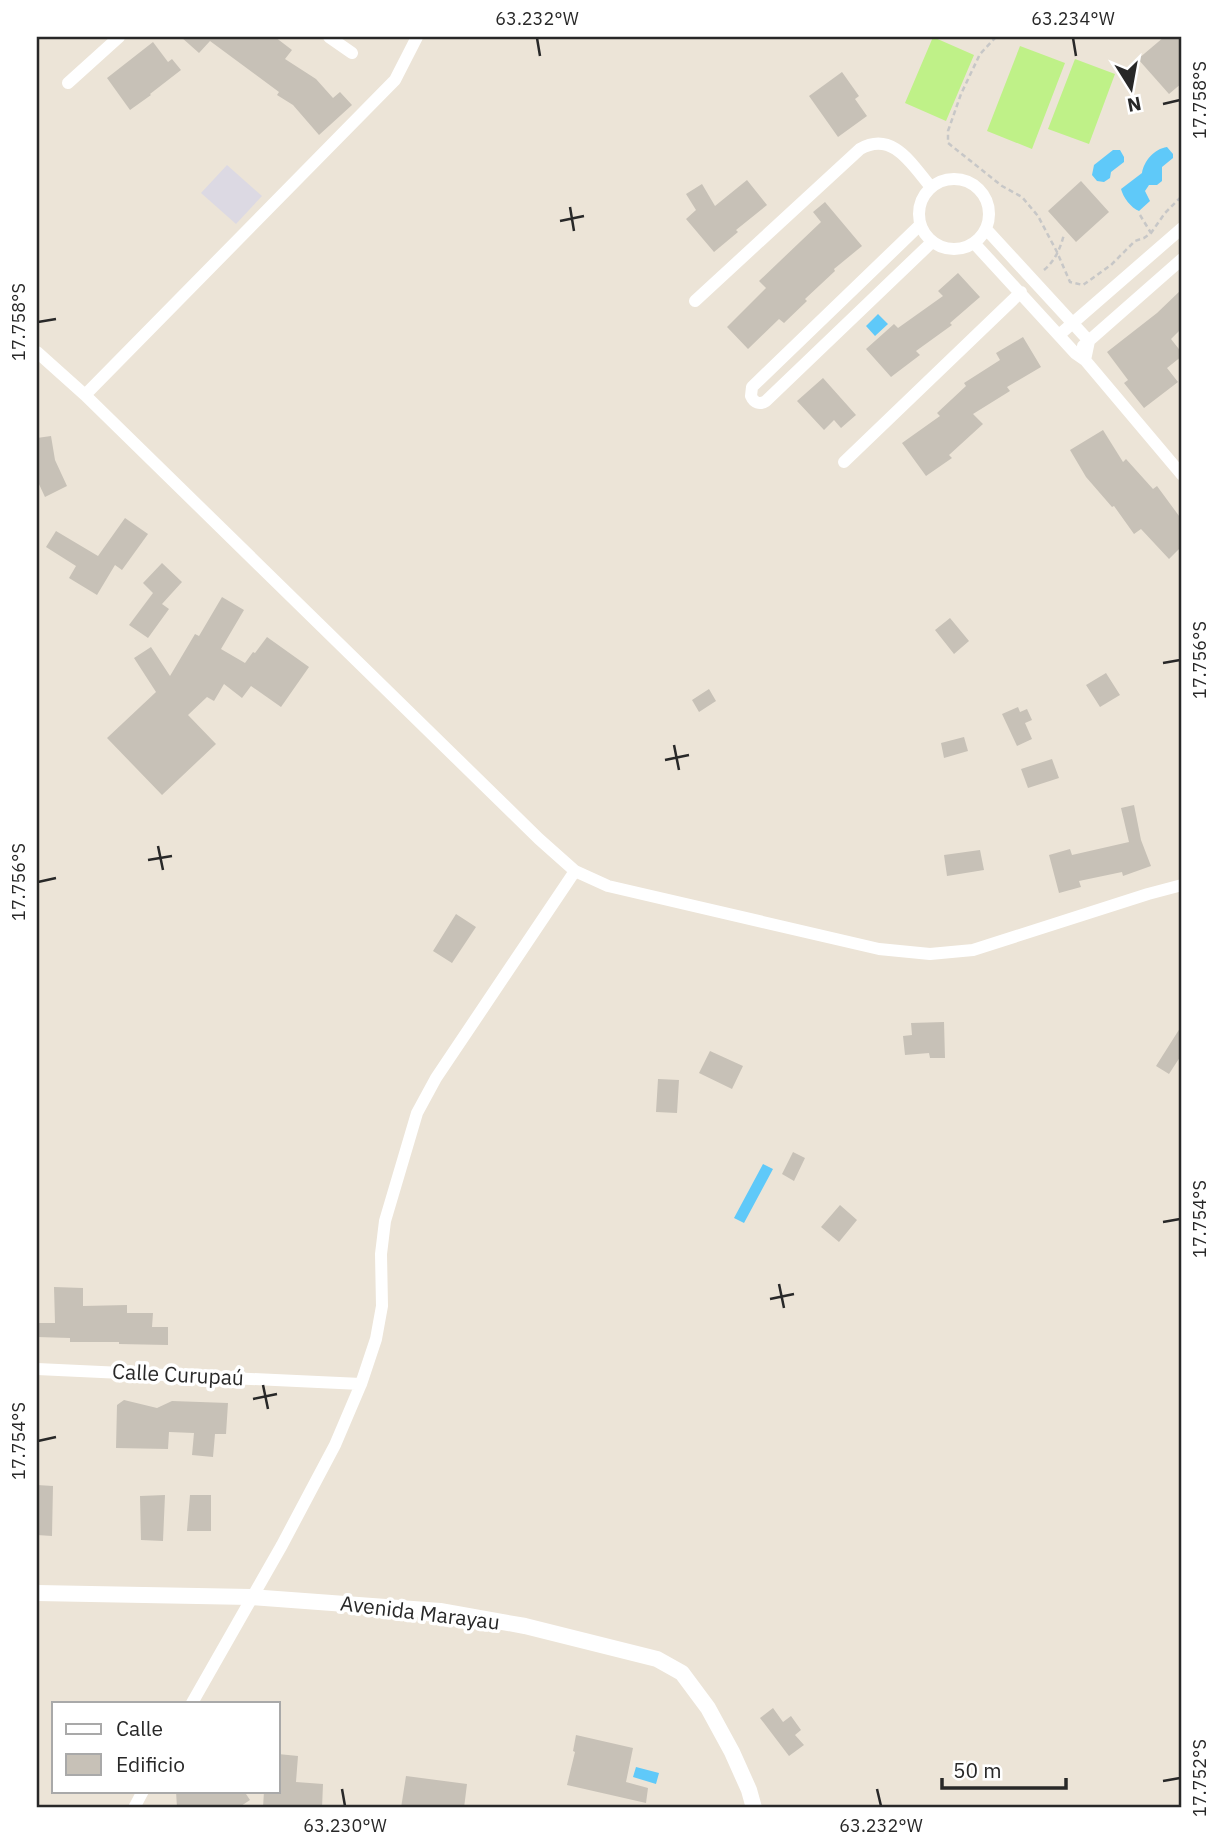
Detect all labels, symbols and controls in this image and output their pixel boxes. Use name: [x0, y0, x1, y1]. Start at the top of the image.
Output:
text: 63.232°W: [495, 7, 579, 30]
text: 63.234°W: [1031, 7, 1115, 30]
north arrow: [1096, 52, 1166, 122]
text: 17.758°S: [1188, 61, 1211, 139]
text: N: [1125, 92, 1143, 118]
text: 17.758°S: [7, 283, 30, 361]
text: 17.756°S: [1188, 621, 1211, 699]
text: 17.756°S: [7, 843, 30, 921]
text: 17.754°S: [1188, 1180, 1211, 1258]
street label: Calle Curupaú: [111, 1357, 245, 1391]
text: 17.754°S: [7, 1402, 30, 1480]
street label: Avenida Marayau: [339, 1588, 502, 1636]
legend: [52, 1702, 280, 1792]
text: Calle: [116, 1714, 163, 1742]
text: 17.752°S: [1188, 1739, 1211, 1817]
scale bar: [942, 1747, 1067, 1791]
text: Edificio: [116, 1750, 185, 1778]
text: 50 m: [953, 1756, 1002, 1784]
text: 63.230°W: [303, 1814, 387, 1837]
text: 63.232°W: [839, 1814, 923, 1837]

